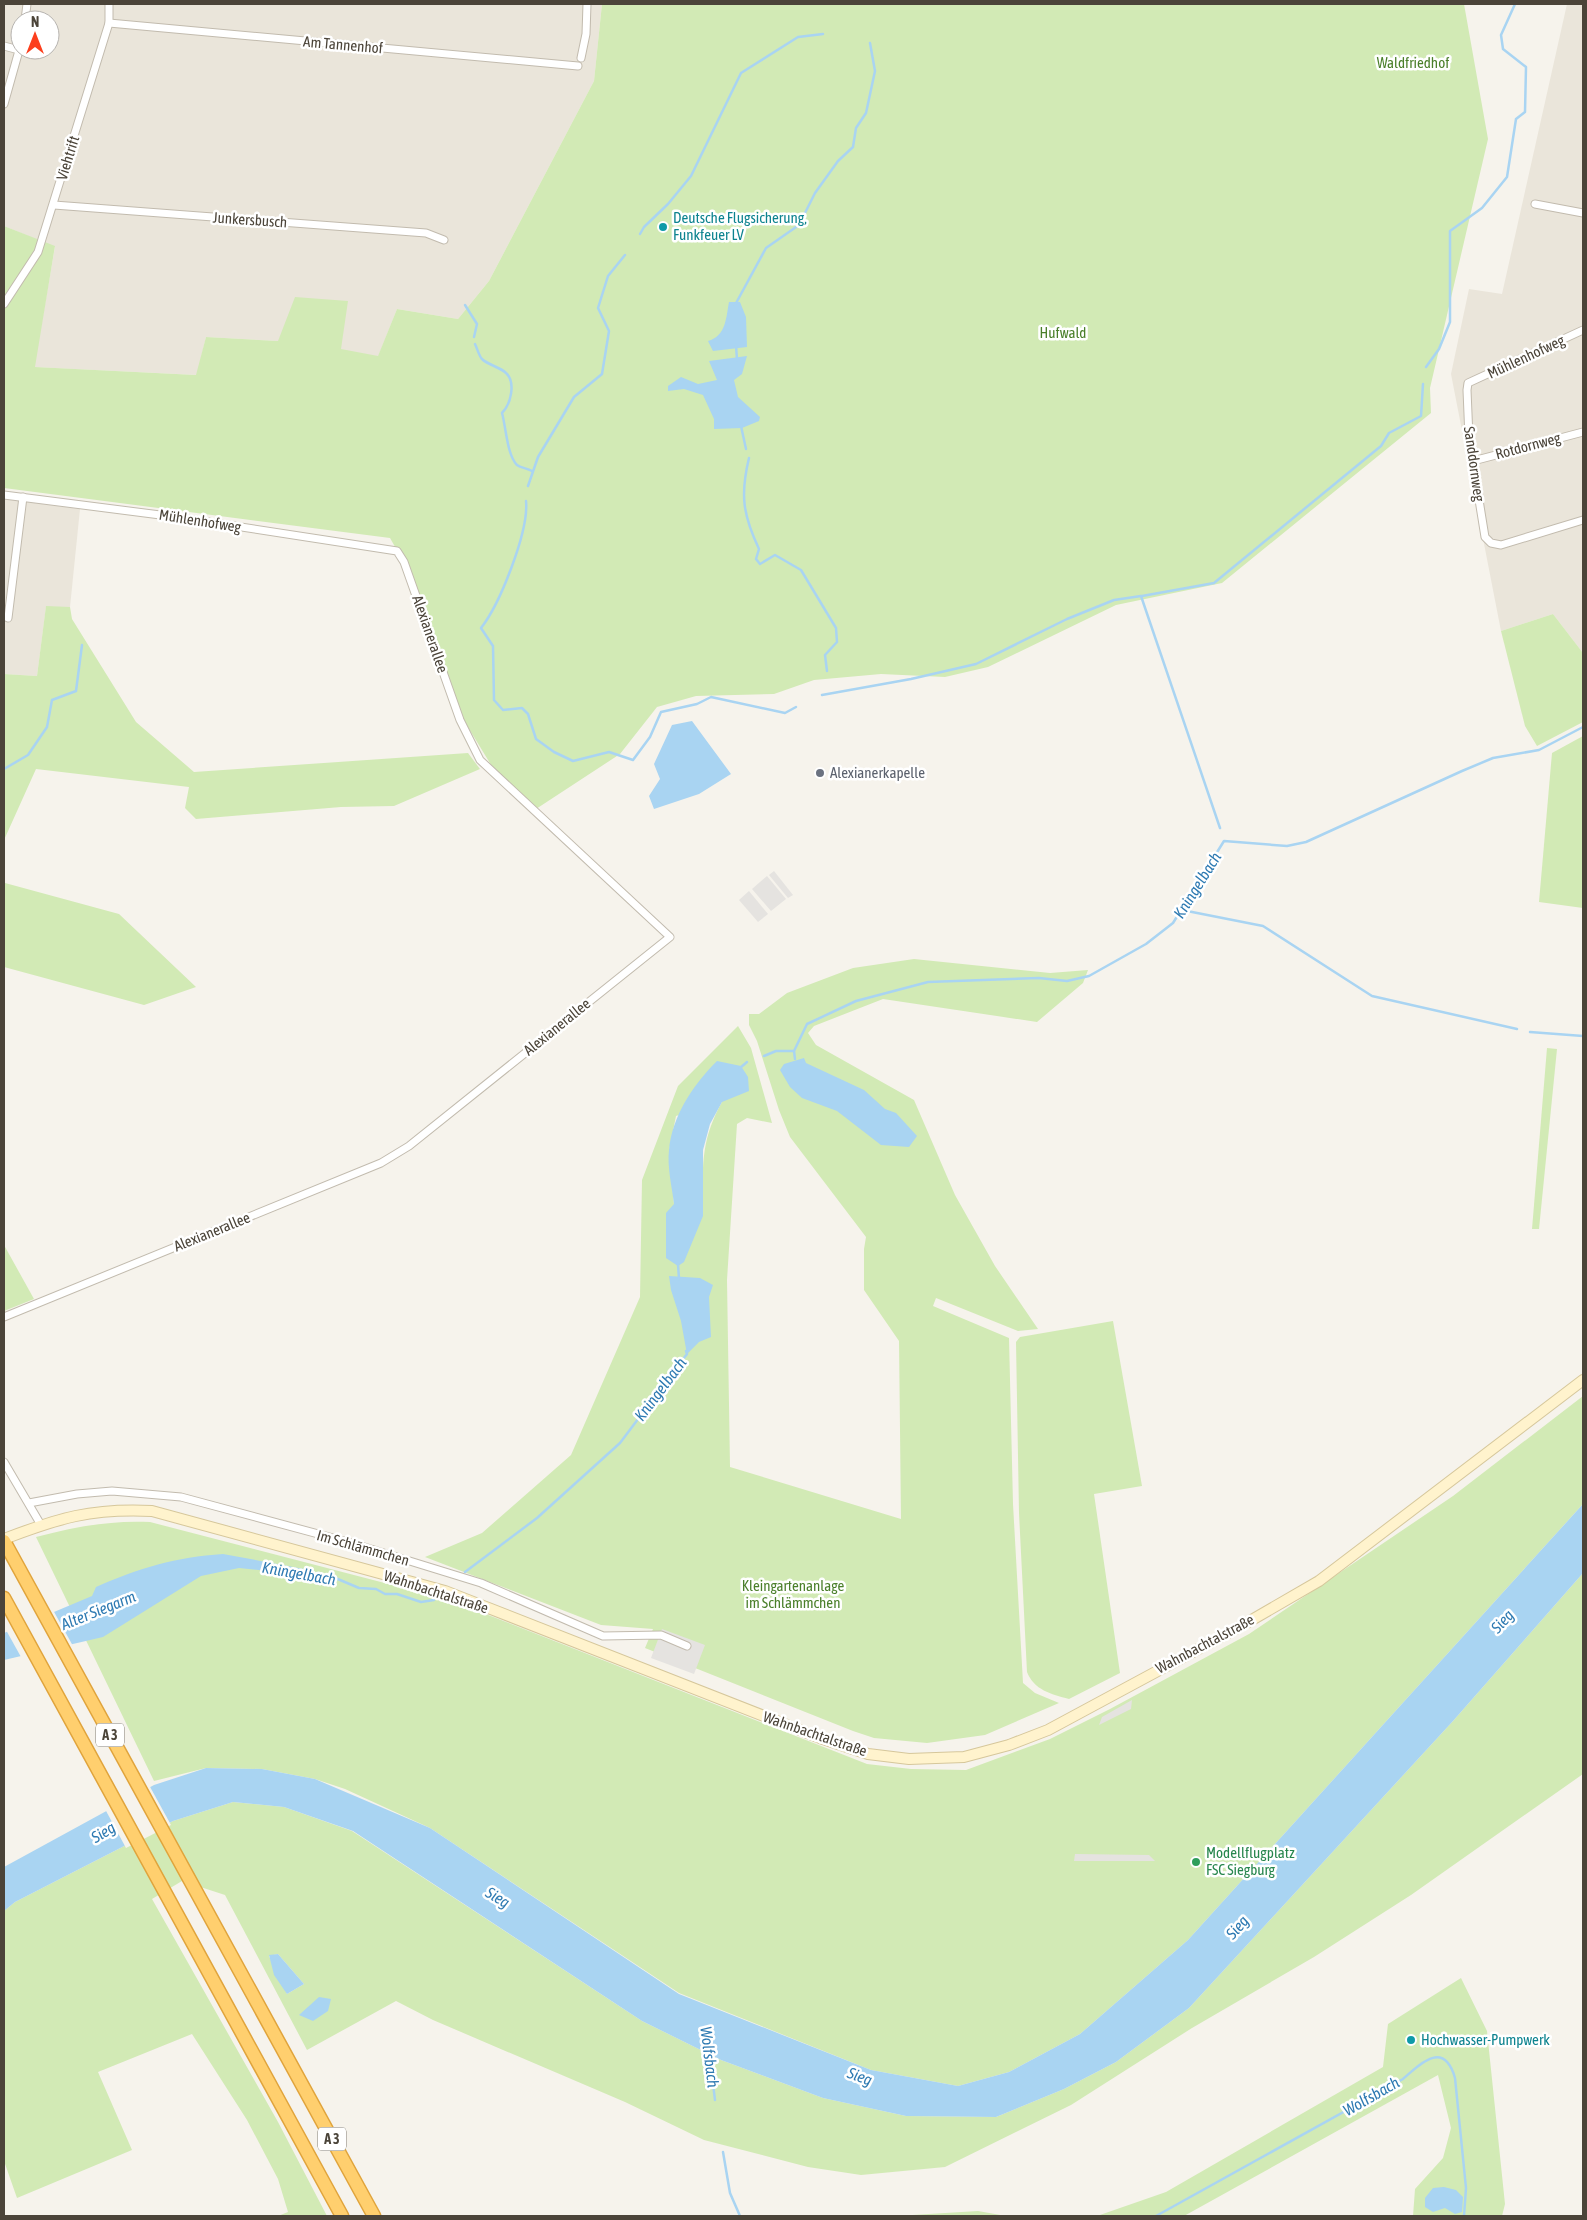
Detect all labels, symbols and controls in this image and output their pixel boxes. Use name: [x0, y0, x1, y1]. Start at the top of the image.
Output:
north arrow: [10, 10, 60, 60]
text: N: [31, 14, 39, 30]
street label: Am Tannenhof: [303, 33, 384, 56]
park label: Waldfriedhof: [1377, 54, 1449, 71]
street label: Viehtrift: [53, 134, 82, 182]
street label: Junkersbusch: [212, 208, 288, 231]
place label: Deutsche Flugsicherung, Funkfeuer LV: [673, 209, 807, 243]
marker: Deutsche Flugsicherung, Funkfeuer LV: [657, 221, 669, 233]
park label: Hufwald: [1040, 324, 1086, 341]
street label: Mühlenhofweg: [1485, 331, 1567, 382]
street label: Sanddornweg: [1461, 425, 1488, 503]
street label: Rotdornweg: [1493, 429, 1563, 462]
street label: Mühlenhofweg: [158, 506, 243, 535]
street label: Alexianerallee: [409, 593, 452, 675]
place label: Alexianerkapelle: [830, 764, 925, 781]
marker: Alexianerkapelle: [814, 767, 826, 779]
water label: Kningelbach: [1170, 848, 1225, 922]
street label: Alexianerallee: [520, 994, 594, 1059]
street label: Alexianerallee: [171, 1208, 253, 1255]
water label: Kningelbach: [630, 1354, 691, 1425]
street label: Im Schlämmchen: [315, 1526, 411, 1569]
water label: Kningelbach: [261, 1558, 337, 1589]
street label: Wahnbachtalstraße: [382, 1567, 491, 1616]
park label: Kleingartenanlage im Schlämmchen: [742, 1577, 844, 1611]
water label: Alter Siegarm: [57, 1587, 139, 1634]
water label: Sieg: [1486, 1606, 1518, 1638]
street label: Wahnbachtalstraße: [1153, 1610, 1257, 1677]
street label: Wahnbachtalstraße: [761, 1708, 869, 1759]
road number: A 3: [96, 1724, 124, 1746]
water label: Sieg: [87, 1818, 119, 1847]
place label: Modellflugplatz FSC Siegburg: [1206, 1844, 1295, 1878]
marker: Modellflugplatz FSC Siegburg: [1190, 1856, 1202, 1868]
water label: Sieg: [481, 1882, 513, 1912]
water label: Sieg: [1221, 1912, 1253, 1944]
water label: Wolfsbach: [697, 2025, 723, 2089]
place label: Hochwasser-Pumpwerk: [1421, 2031, 1550, 2048]
marker: Hochwasser-Pumpwerk: [1405, 2034, 1417, 2046]
water label: Sieg: [844, 2063, 875, 2090]
water label: Wolfsbach: [1340, 2073, 1402, 2119]
road number: A 3: [318, 2128, 346, 2150]

